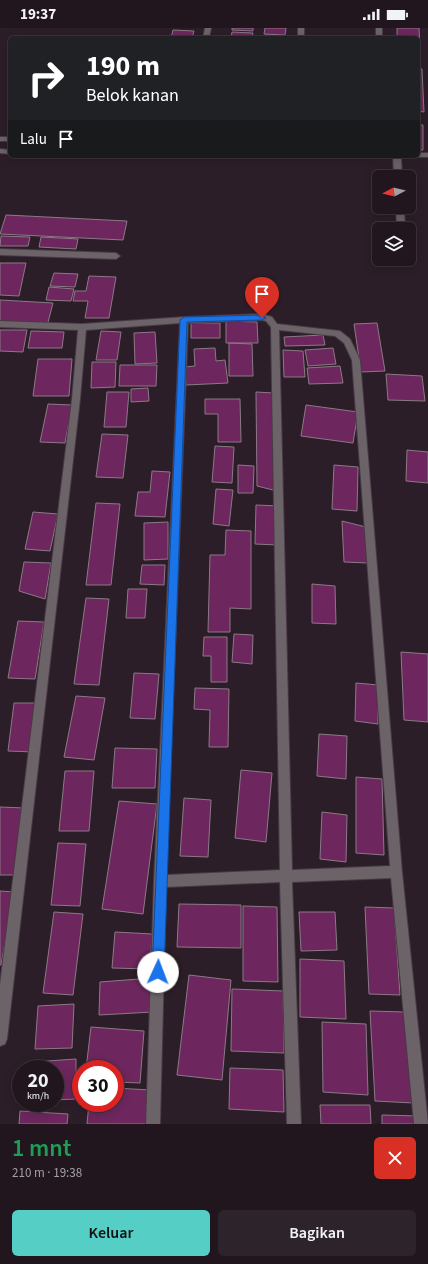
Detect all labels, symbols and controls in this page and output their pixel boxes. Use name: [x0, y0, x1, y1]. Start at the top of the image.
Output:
text: 19:37: [20, 4, 56, 25]
text: 190 m: [86, 46, 160, 86]
icon: right: [20, 52, 72, 104]
text: Belok kanan: [86, 83, 179, 108]
icon: arrive: [55, 128, 77, 150]
text: Lalu: [20, 129, 47, 150]
north arrow: [372, 170, 416, 214]
map controls: [372, 170, 416, 266]
button: layers: [372, 222, 416, 266]
pin: [245, 277, 279, 318]
icon: arrive: [251, 283, 273, 305]
position arrow: [137, 951, 179, 993]
speed limit sign: 30: [72, 1060, 124, 1112]
text: 20: [27, 1067, 49, 1095]
text: km/h: [27, 1089, 49, 1103]
text: 1 mnt: [12, 1131, 71, 1166]
button: close: [374, 1137, 416, 1179]
text: 210 m · 19:38: [12, 1164, 82, 1182]
button: Keluar: [12, 1210, 210, 1256]
button: Bagikan: [218, 1210, 416, 1256]

